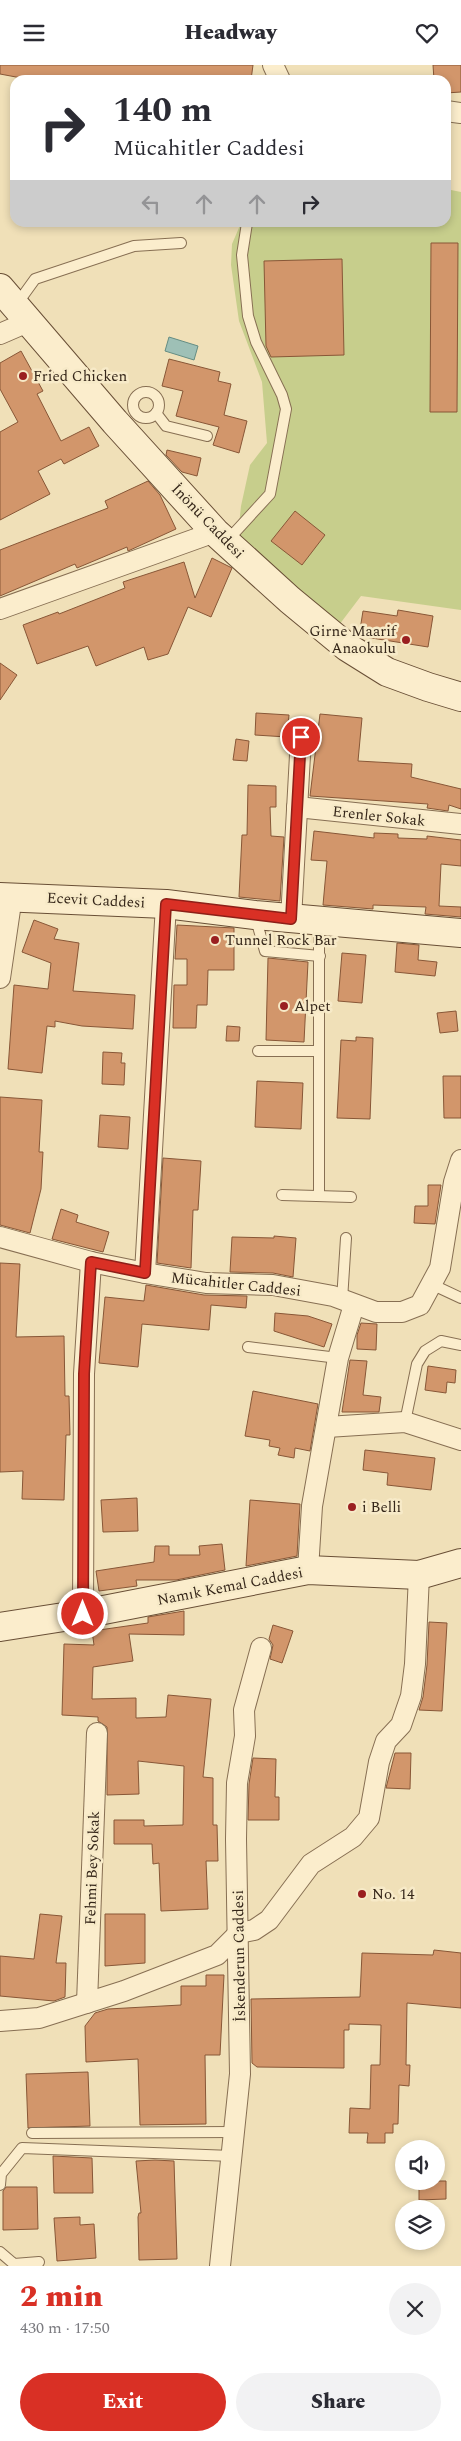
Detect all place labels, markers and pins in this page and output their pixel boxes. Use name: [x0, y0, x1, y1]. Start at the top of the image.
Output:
place label: Fried Chicken: [33, 365, 128, 388]
marker: Fried Chicken: [17, 370, 29, 382]
place label: Girne Maarif Anaokulu: [309, 620, 398, 660]
marker: Girne Maarif Anaokulu: [400, 634, 412, 646]
pin: [280, 716, 322, 758]
place label: Tunnel Rock Bar: [225, 929, 337, 952]
marker: Tunnel Rock Bar: [209, 934, 221, 946]
place label: Alpet: [294, 995, 331, 1018]
marker: Alpet: [278, 1000, 290, 1012]
place label: i Belli: [362, 1496, 401, 1519]
marker: i Belli: [346, 1501, 358, 1513]
place label: No. 14: [372, 1883, 415, 1906]
marker: No. 14: [356, 1888, 368, 1900]

